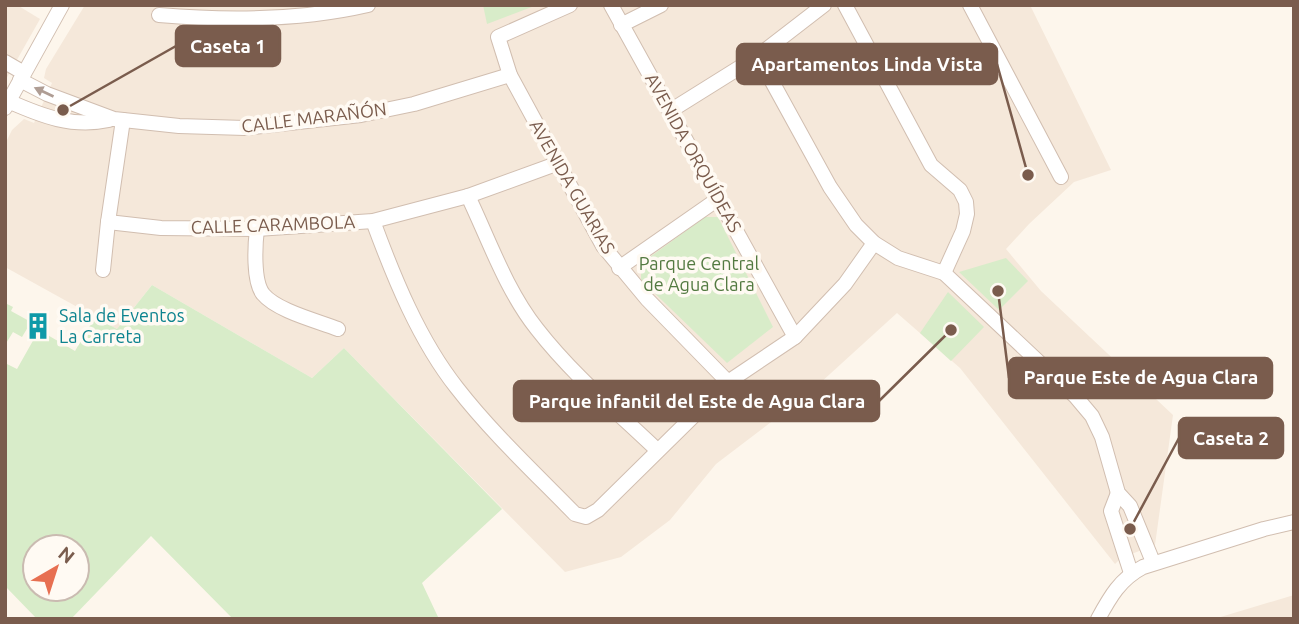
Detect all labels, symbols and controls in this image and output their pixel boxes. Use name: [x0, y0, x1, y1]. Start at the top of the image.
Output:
callout: Caseta 1: [176, 26, 280, 66]
text: Caseta 1: [190, 35, 266, 57]
callout: Apartamentos Linda Vista: [737, 44, 997, 84]
text: Apartamentos Linda Vista: [751, 53, 983, 75]
street label: AVENIDA ORQUÍDEAS: [641, 69, 747, 236]
one-way arrow: [34, 86, 54, 98]
street label: CALLE MARAÑÓN: [240, 97, 388, 136]
street label: AVENIDA GUARIAS: [526, 116, 619, 257]
street label: CALLE CARAMBOLA: [190, 211, 356, 237]
park label: Parque Central de Agua Clara: [639, 253, 760, 294]
place label: Sala de Eventos La Carreta: [59, 305, 185, 346]
building icon: Sala de Eventos La Carreta: [23, 311, 53, 341]
callout: Parque Este de Agua Clara: [1009, 358, 1272, 398]
text: Parque Este de Agua Clara: [1024, 366, 1258, 388]
callout: Parque infantil del Este de Agua Clara: [514, 381, 879, 421]
text: Parque infantil del Este de Agua Clara: [529, 390, 865, 412]
callout: Caseta 2: [1179, 418, 1283, 458]
text: Caseta 2: [1193, 427, 1269, 449]
north arrow: [21, 533, 91, 603]
text: N: [54, 542, 79, 568]

